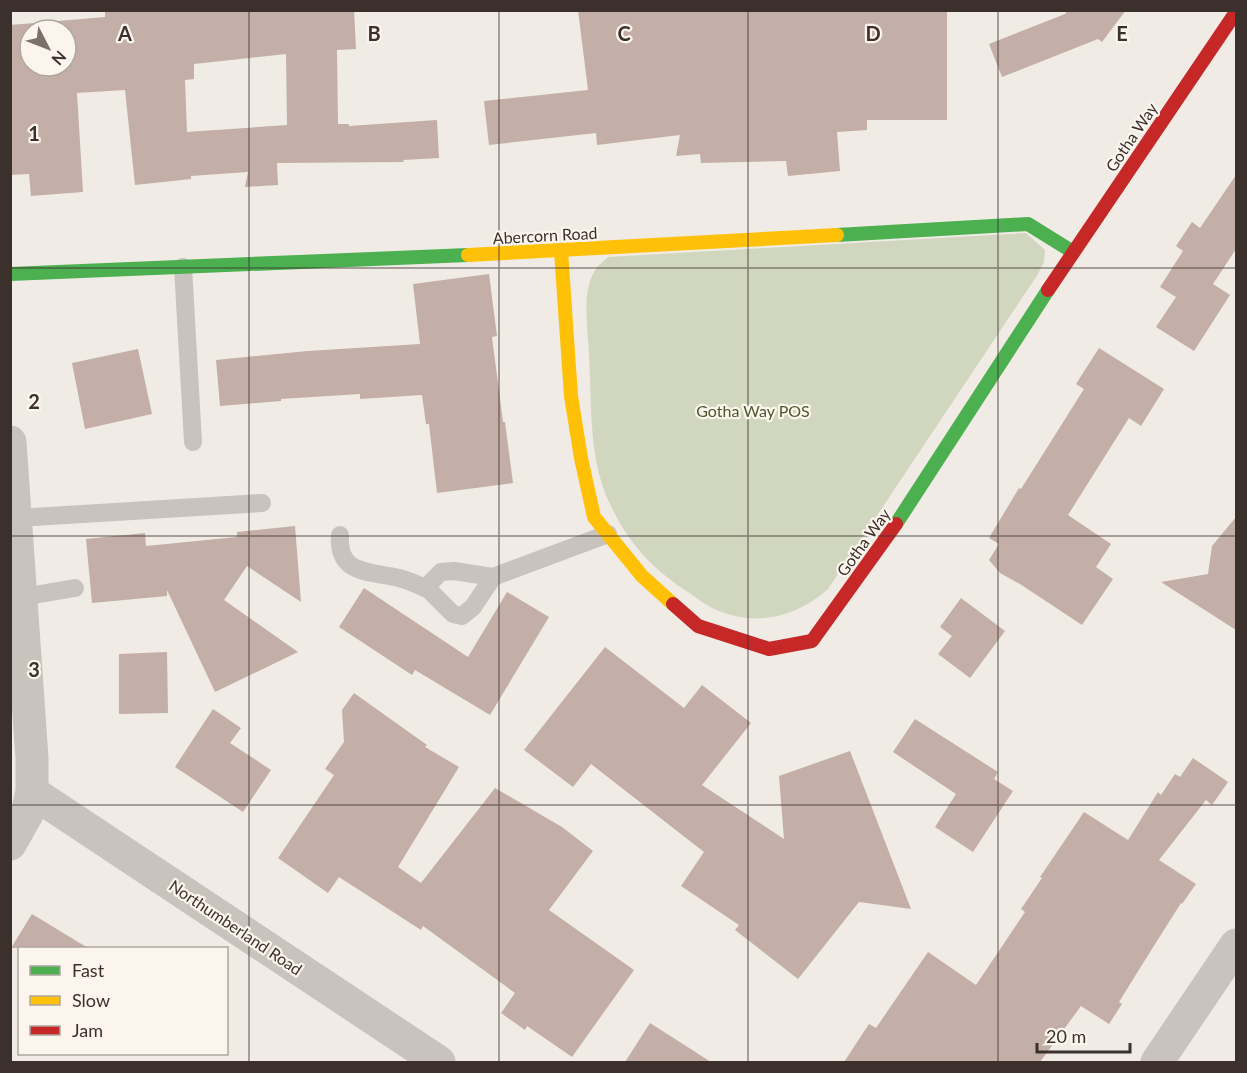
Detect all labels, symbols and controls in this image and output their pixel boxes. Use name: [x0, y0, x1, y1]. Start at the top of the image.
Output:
north arrow: [18, 18, 78, 78]
text: A: [117, 21, 132, 45]
text: B: [367, 21, 381, 45]
text: C: [617, 21, 631, 45]
text: D: [865, 21, 881, 45]
text: E: [1116, 21, 1128, 45]
text: N: [48, 47, 71, 69]
street label: Gotha Way: [1101, 98, 1161, 175]
text: 1: [28, 121, 40, 145]
street label: Abercorn Road: [492, 223, 598, 247]
text: 2: [28, 389, 40, 413]
park label: Gotha Way POS: [696, 401, 810, 420]
street label: Gotha Way: [832, 504, 894, 579]
text: 3: [28, 657, 40, 681]
street label: Northumberland Road: [166, 875, 306, 979]
legend: [18, 947, 228, 1055]
text: Fast: [72, 959, 105, 981]
text: Slow: [72, 989, 110, 1011]
scale bar: [1037, 1016, 1130, 1054]
text: Jam: [72, 1019, 103, 1041]
text: 20 m: [1046, 1025, 1086, 1047]

